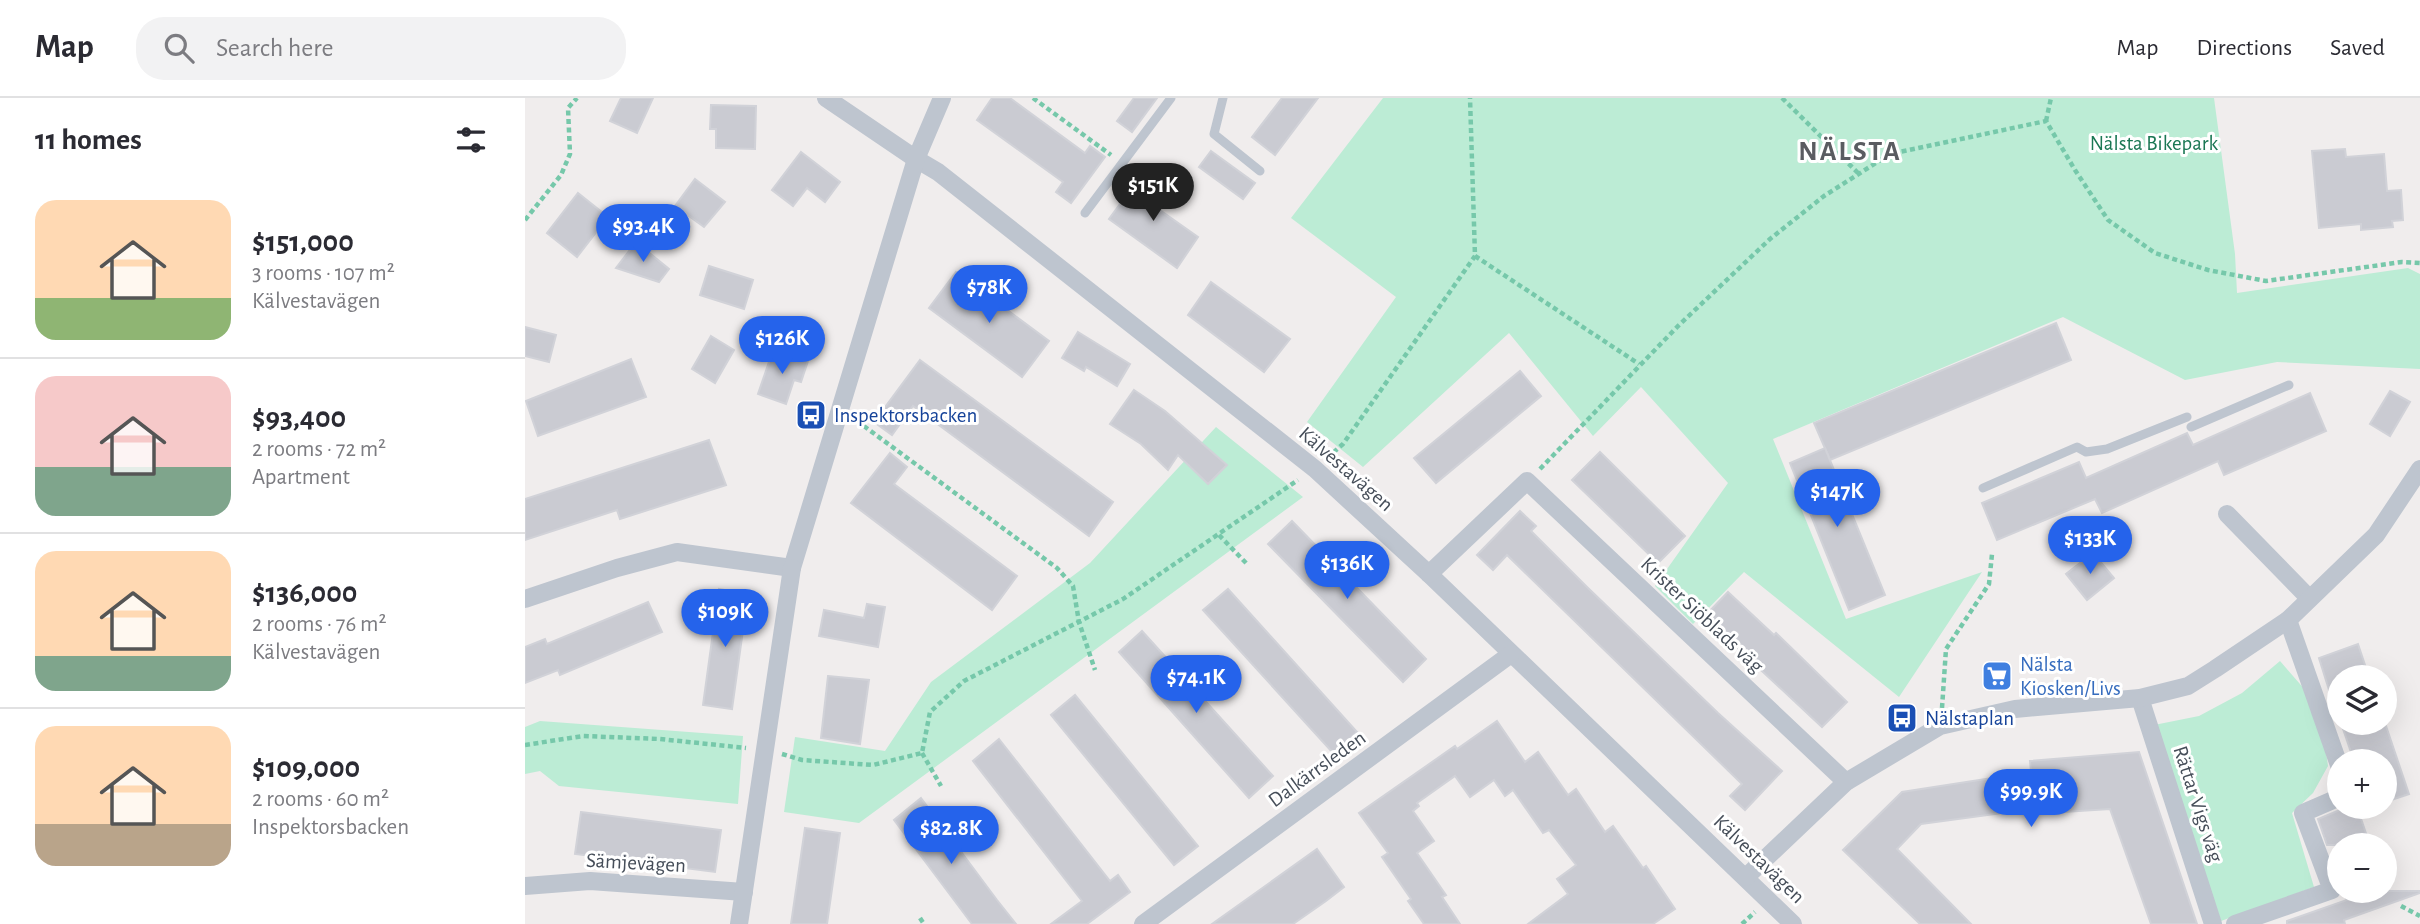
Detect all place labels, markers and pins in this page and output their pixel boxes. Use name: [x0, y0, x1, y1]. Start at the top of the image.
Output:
pin: $151K: [1104, 164, 1202, 223]
pin: $93.4K: [586, 204, 700, 264]
pin: $78K: [948, 266, 1030, 325]
pin: $126K: [733, 316, 831, 376]
bus stop icon: Inspektorsbacken: [794, 398, 828, 432]
place label: Inspektorsbacken: [834, 405, 977, 426]
pin: $147K: [1788, 470, 1886, 529]
pin: $133K: [2041, 517, 2139, 576]
pin: $136K: [1298, 542, 1396, 601]
pin: $109K: [676, 589, 774, 649]
place label: Nälsta Kiosken/Livs: [2020, 654, 2121, 699]
pin: $74.1K: [1139, 656, 1253, 715]
supermarket icon: Nälsta Kiosken/Livs: [1980, 659, 2014, 693]
bus stop icon: Nälstaplan: [1885, 701, 1919, 735]
place label: Nälstaplan: [1925, 708, 2014, 729]
pin: $99.9K: [1974, 770, 2088, 829]
pin: $82.8K: [894, 806, 1008, 866]

